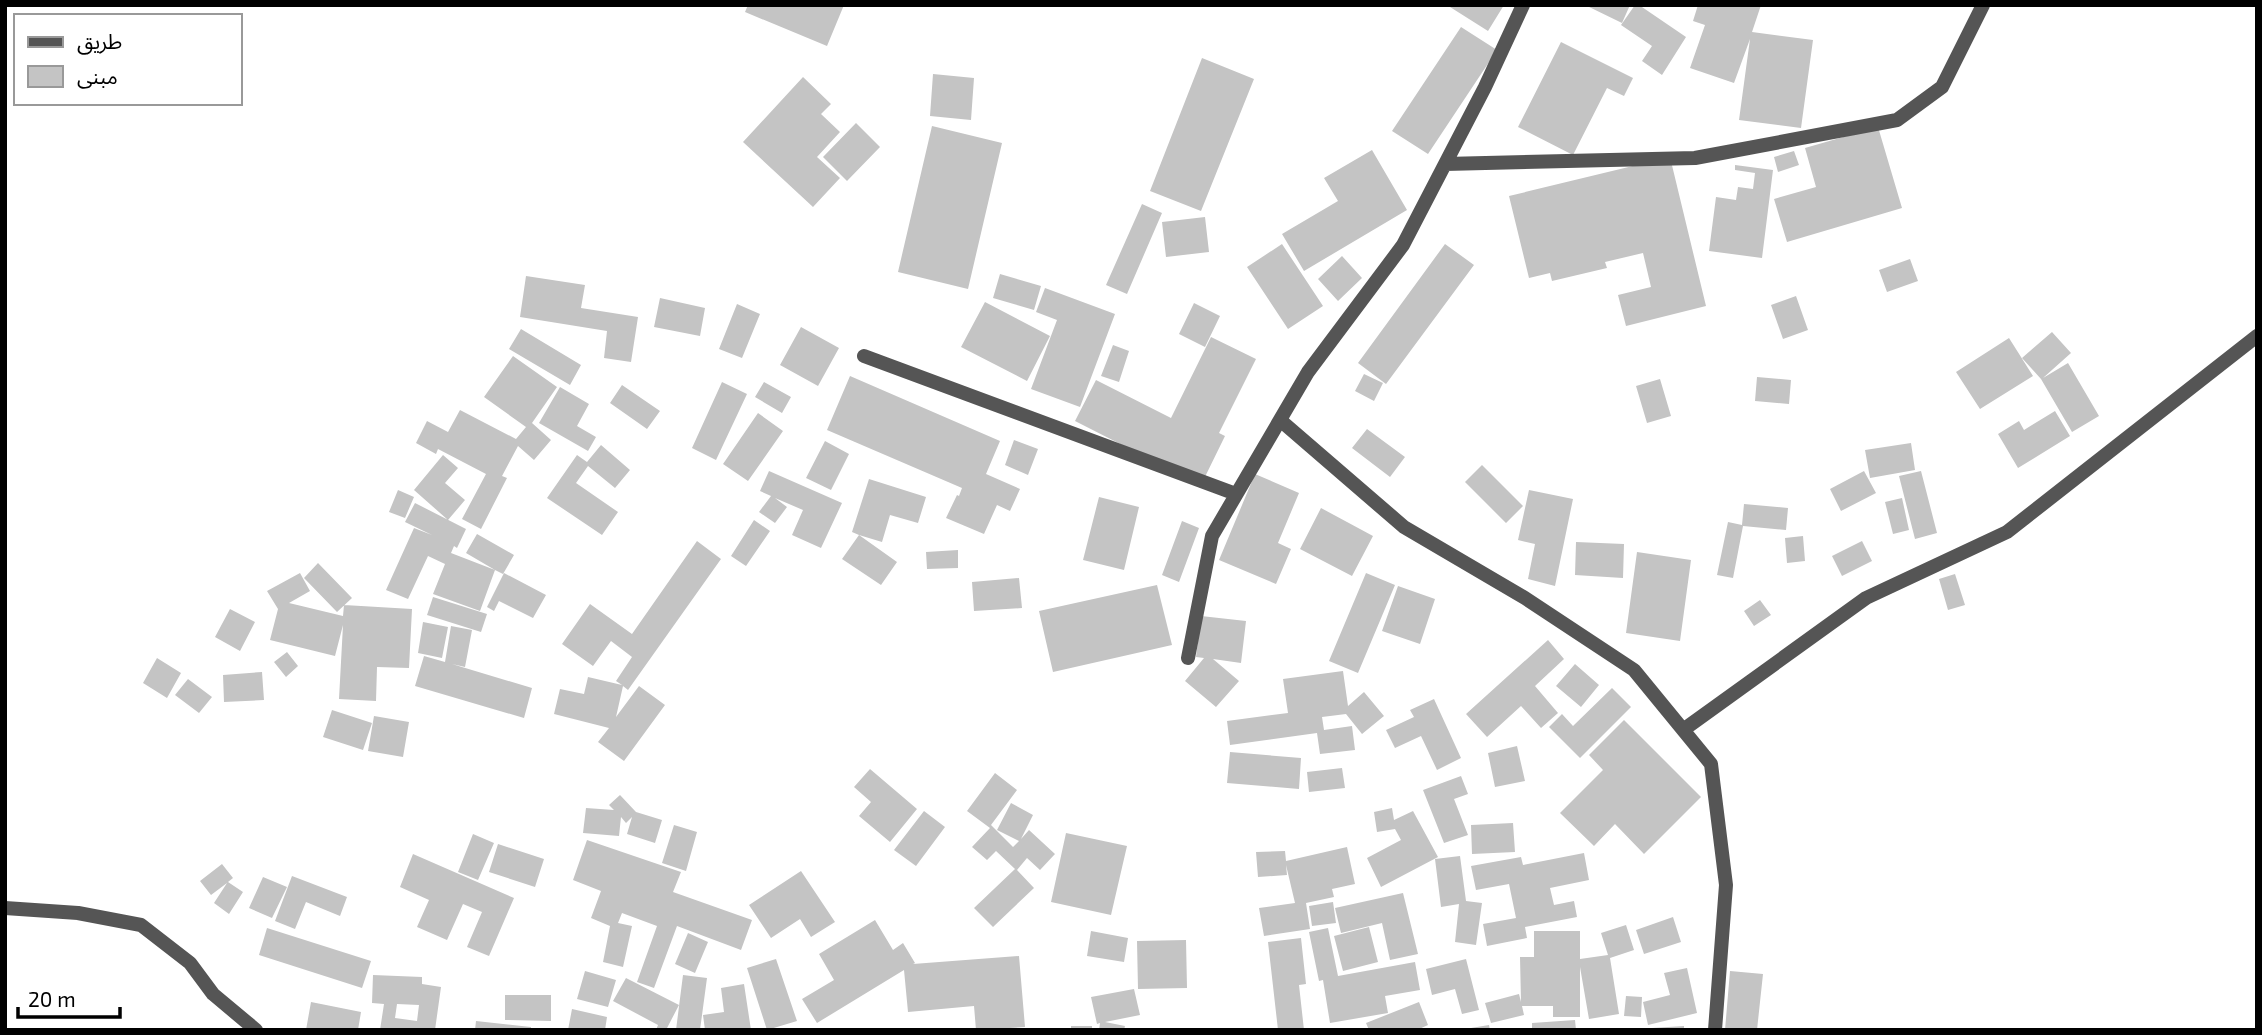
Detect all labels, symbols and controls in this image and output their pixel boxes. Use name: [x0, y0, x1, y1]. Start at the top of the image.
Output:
legend: [14, 14, 242, 105]
text: طريق: [77, 28, 122, 55]
text: مبنى: [77, 63, 118, 89]
scale bar: [18, 976, 119, 1020]
text: 20 m: [28, 986, 76, 1011]

